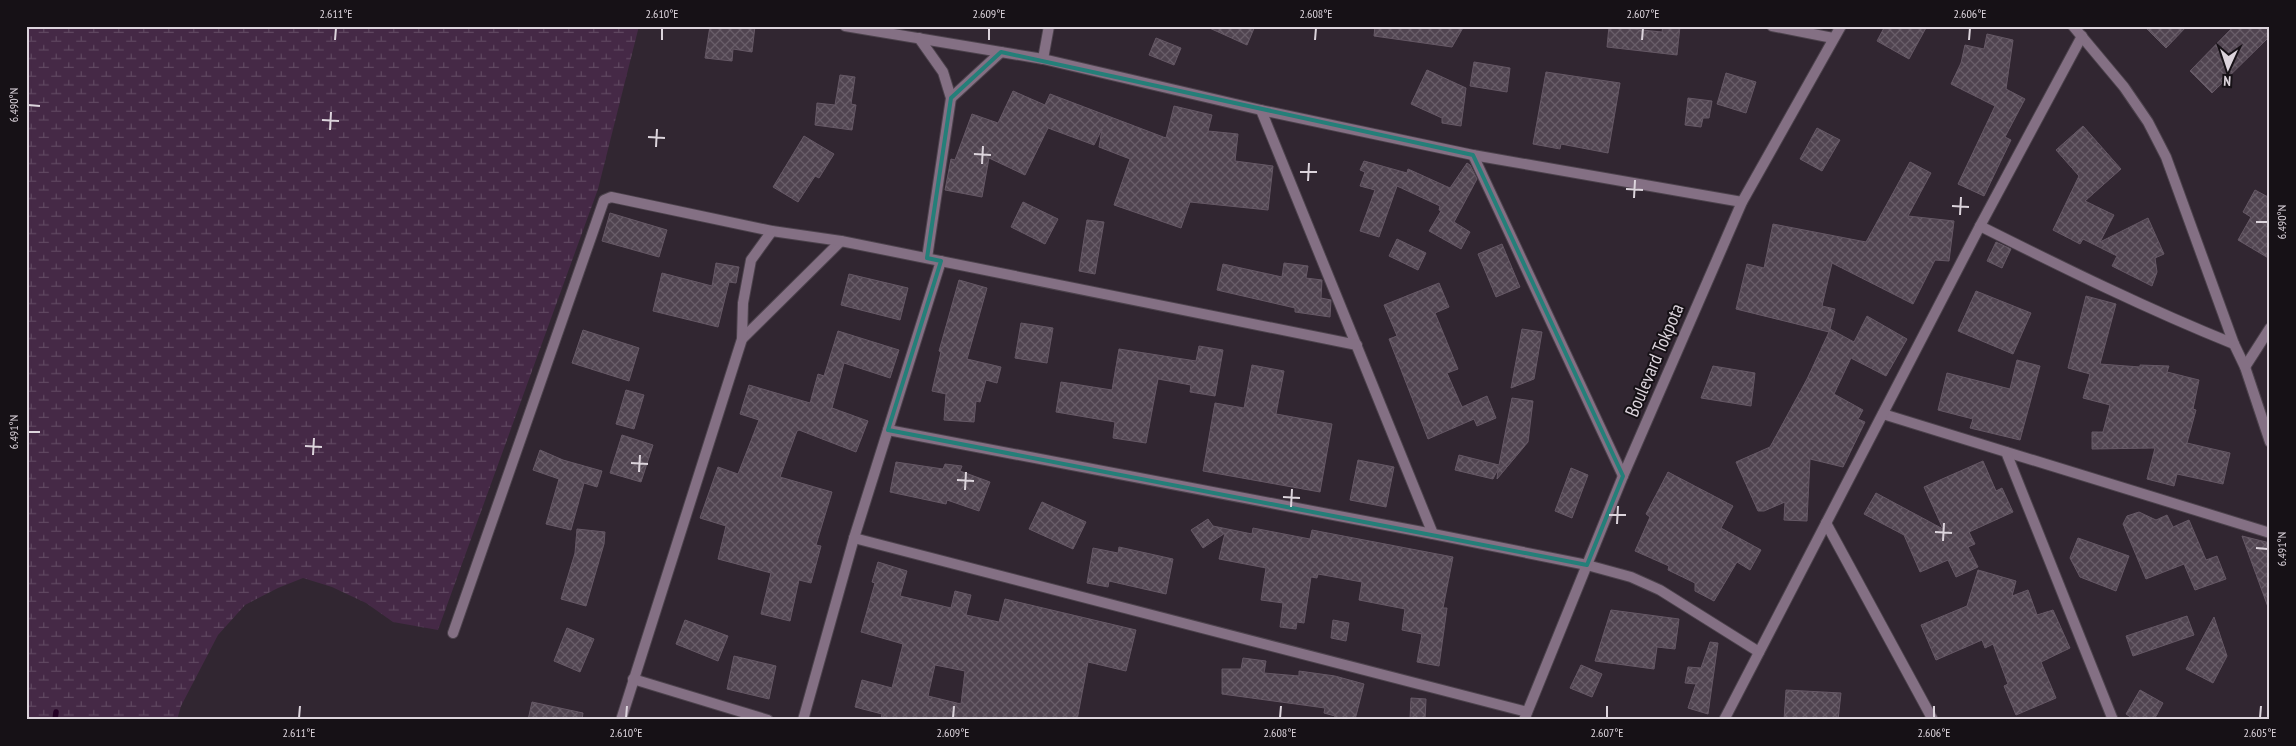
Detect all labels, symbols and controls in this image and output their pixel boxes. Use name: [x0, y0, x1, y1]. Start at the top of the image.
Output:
text: 2.611°E: [320, 6, 353, 21]
text: 2.610°E: [646, 6, 679, 21]
text: 2.609°E: [973, 6, 1006, 21]
text: 2.608°E: [1300, 6, 1333, 21]
text: 2.607°E: [1627, 6, 1660, 21]
text: 2.606°E: [1954, 6, 1987, 21]
north arrow: [2204, 42, 2254, 92]
text: N: [2223, 72, 2232, 90]
text: 6.490°N: [6, 88, 21, 122]
text: 6.490°N: [2274, 205, 2289, 239]
street label: Boulevard Tokpota: [1619, 300, 1689, 420]
text: 6.491°N: [6, 415, 21, 449]
text: 6.491°N: [2274, 532, 2289, 566]
text: 2.611°E: [283, 725, 316, 740]
text: 2.610°E: [610, 725, 643, 740]
text: 2.609°E: [937, 725, 970, 740]
text: 2.608°E: [1264, 725, 1297, 740]
text: 2.607°E: [1591, 725, 1624, 740]
text: 2.606°E: [1918, 725, 1951, 740]
text: 2.605°E: [2244, 725, 2277, 740]

